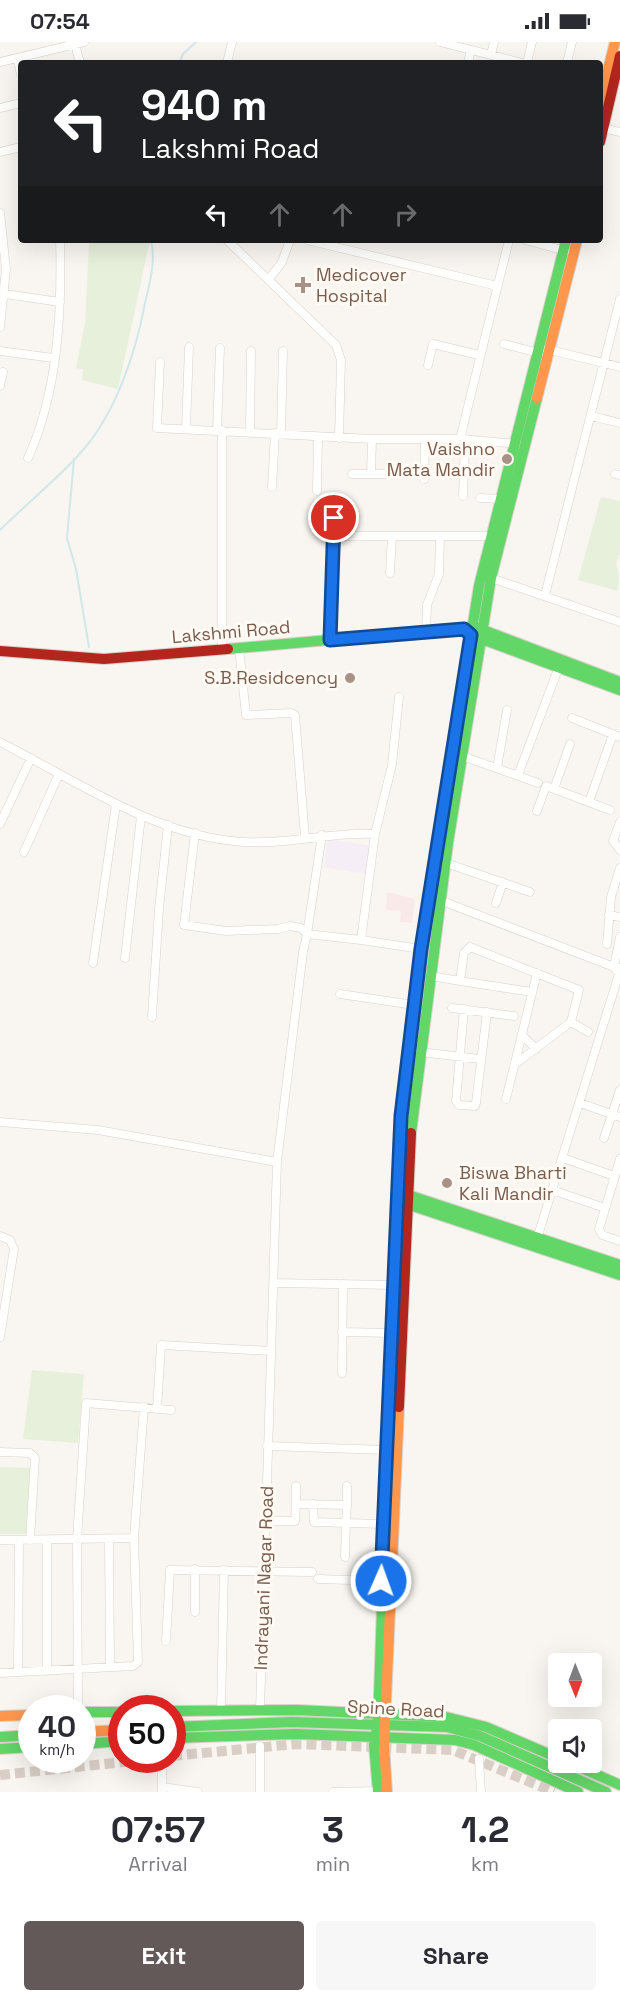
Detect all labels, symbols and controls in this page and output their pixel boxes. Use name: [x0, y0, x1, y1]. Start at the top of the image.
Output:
text: 07:54: [30, 7, 90, 35]
text: 940 m: [141, 79, 267, 132]
icon: left: [42, 84, 120, 162]
text: Lakshmi Road: [141, 131, 319, 166]
icon: left: [200, 198, 233, 231]
icon: ahead: [263, 198, 296, 231]
icon: ahead: [326, 198, 359, 231]
icon: right: [389, 198, 422, 231]
place label: Medicover Hospital: [316, 263, 407, 307]
marker: Medicover Hospital: [294, 276, 312, 294]
place label: Vaishno Mata Mandir: [387, 437, 495, 481]
marker: Vaishno Mata Mandir: [500, 452, 514, 466]
pin: [308, 492, 359, 543]
icon: arrive: [317, 501, 350, 534]
street label: Lakshmi Road: [171, 615, 291, 648]
place label: S.B.Residcency: [204, 666, 338, 689]
marker: S.B.Residcency: [343, 671, 357, 685]
place label: Biswa Bharti Kali Mandir: [459, 1161, 567, 1205]
marker: Biswa Bharti Kali Mandir: [440, 1176, 454, 1190]
street label: Indrayani Nagar Road: [249, 1485, 278, 1671]
position arrow: [349, 1549, 413, 1613]
north arrow: [548, 1653, 602, 1707]
map controls: [548, 1653, 602, 1773]
street label: Spine Road: [347, 1694, 445, 1723]
speed limit sign: 50: [108, 1695, 186, 1773]
text: 40: [38, 1707, 76, 1746]
button: sound: [548, 1719, 602, 1773]
text: km/h: [39, 1740, 75, 1759]
text: 07:57: [111, 1807, 205, 1853]
text: 3: [322, 1807, 344, 1853]
text: 1.2: [461, 1807, 509, 1853]
text: Arrival: [128, 1851, 188, 1877]
text: min: [316, 1851, 350, 1877]
text: km: [471, 1851, 499, 1877]
button: Exit: [24, 1921, 304, 1990]
button: Share: [316, 1921, 596, 1990]

